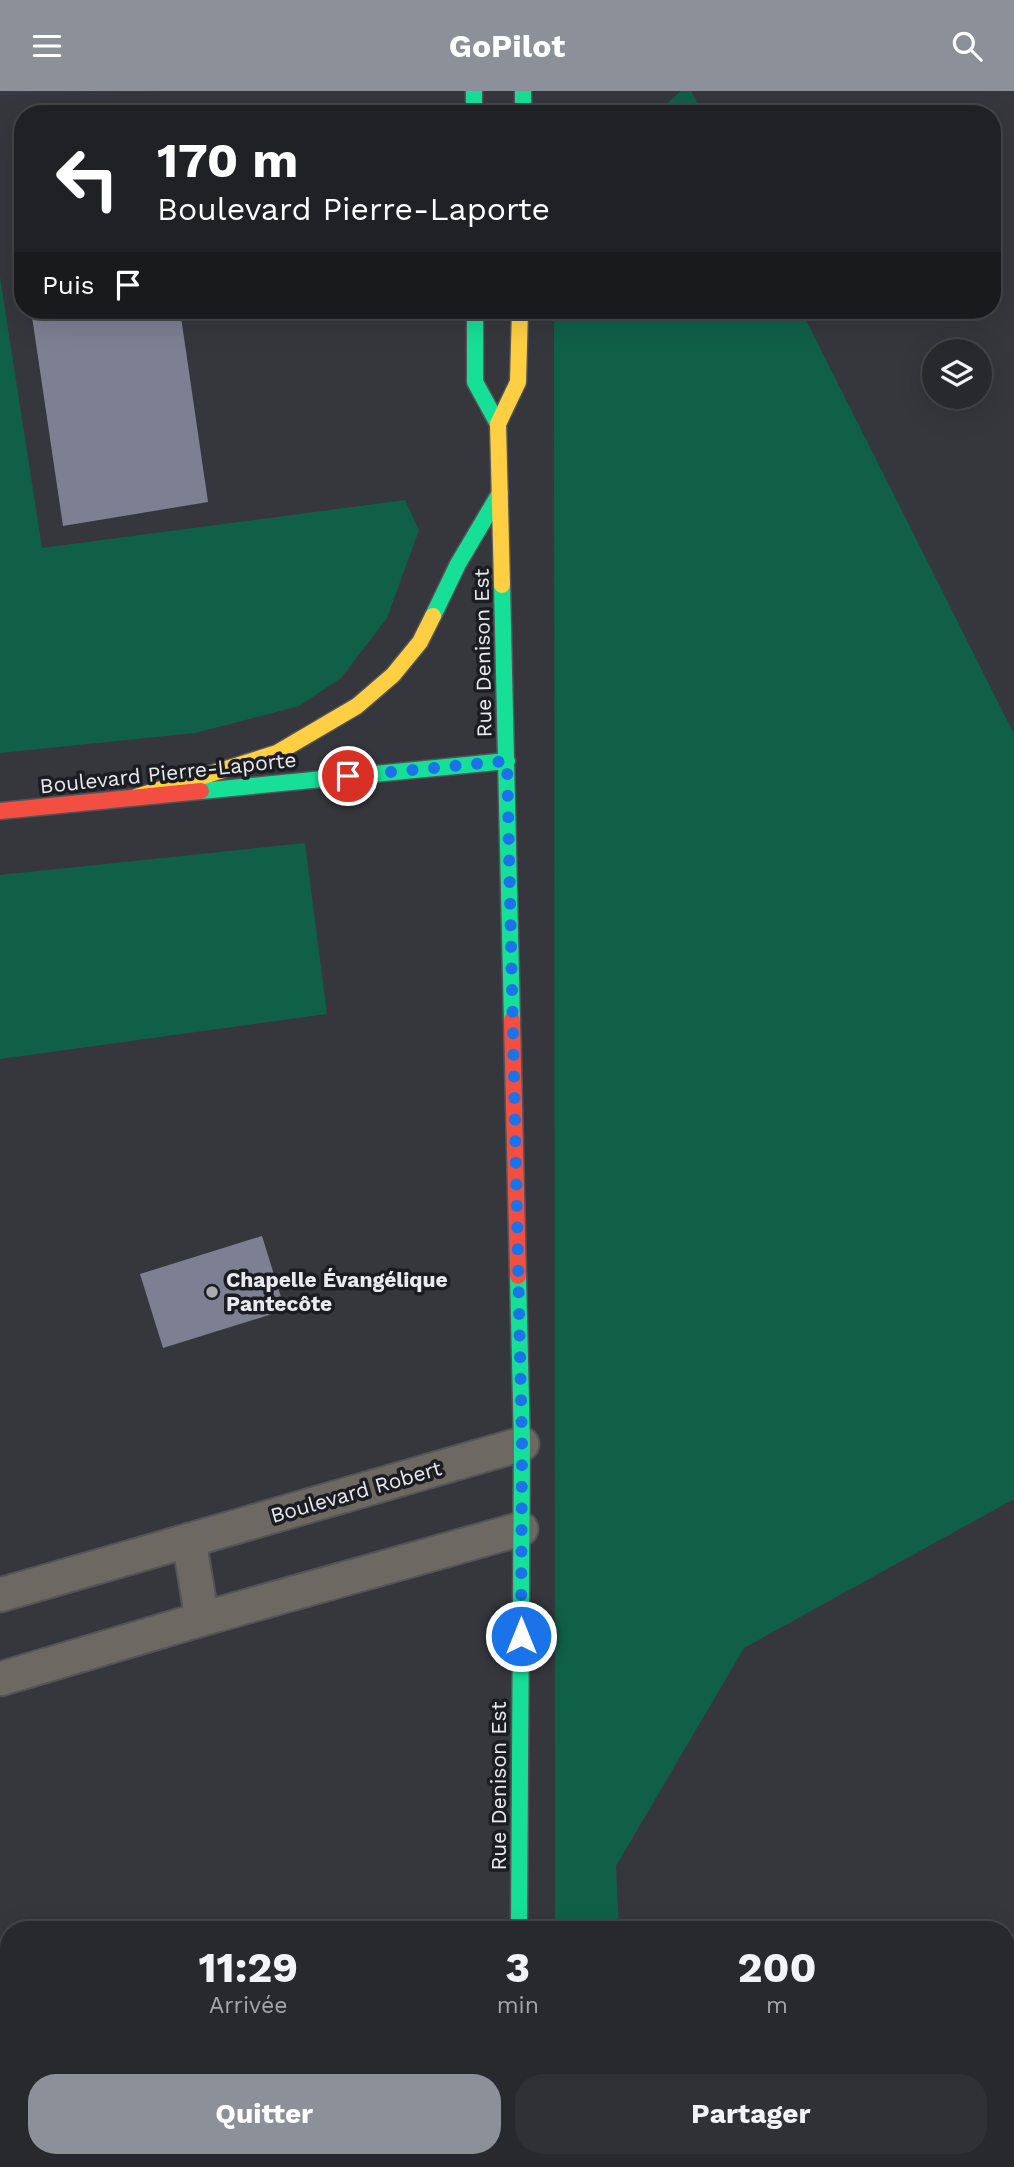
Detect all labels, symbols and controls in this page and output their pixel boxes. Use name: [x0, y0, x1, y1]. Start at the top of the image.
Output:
icon: menu: [28, 27, 66, 65]
text: GoPilot: [449, 27, 565, 65]
icon: search: [948, 27, 986, 65]
text: 170 m: [157, 131, 298, 189]
icon: left: [42, 133, 133, 224]
text: Boulevard Pierre-Laporte: [157, 190, 550, 228]
icon: arrive: [109, 266, 147, 304]
text: Puis: [42, 270, 95, 300]
map controls: [922, 339, 992, 409]
button: layers: [922, 339, 992, 409]
street label: Rue Denison Est: [469, 568, 496, 738]
pin: [318, 746, 378, 806]
street label: Boulevard Pierre-Laporte: [38, 747, 297, 798]
icon: arrive: [329, 757, 367, 795]
place label: Chapelle Évangélique Pantecôte: [226, 1267, 448, 1316]
marker: Chapelle Évangélique Pantecôte: [204, 1284, 220, 1300]
street label: Boulevard Robert: [267, 1455, 444, 1528]
position arrow: [484, 1599, 558, 1673]
street label: Rue Denison Est: [486, 1701, 511, 1870]
text: 11:29: [198, 1943, 298, 1992]
text: 3: [505, 1943, 530, 1992]
text: 200: [737, 1943, 817, 1992]
text: Arrivée: [209, 1992, 288, 2019]
text: min: [497, 1992, 539, 2019]
text: m: [766, 1992, 788, 2019]
button: Quitter: [28, 2074, 501, 2154]
button: Partager: [515, 2074, 987, 2154]

